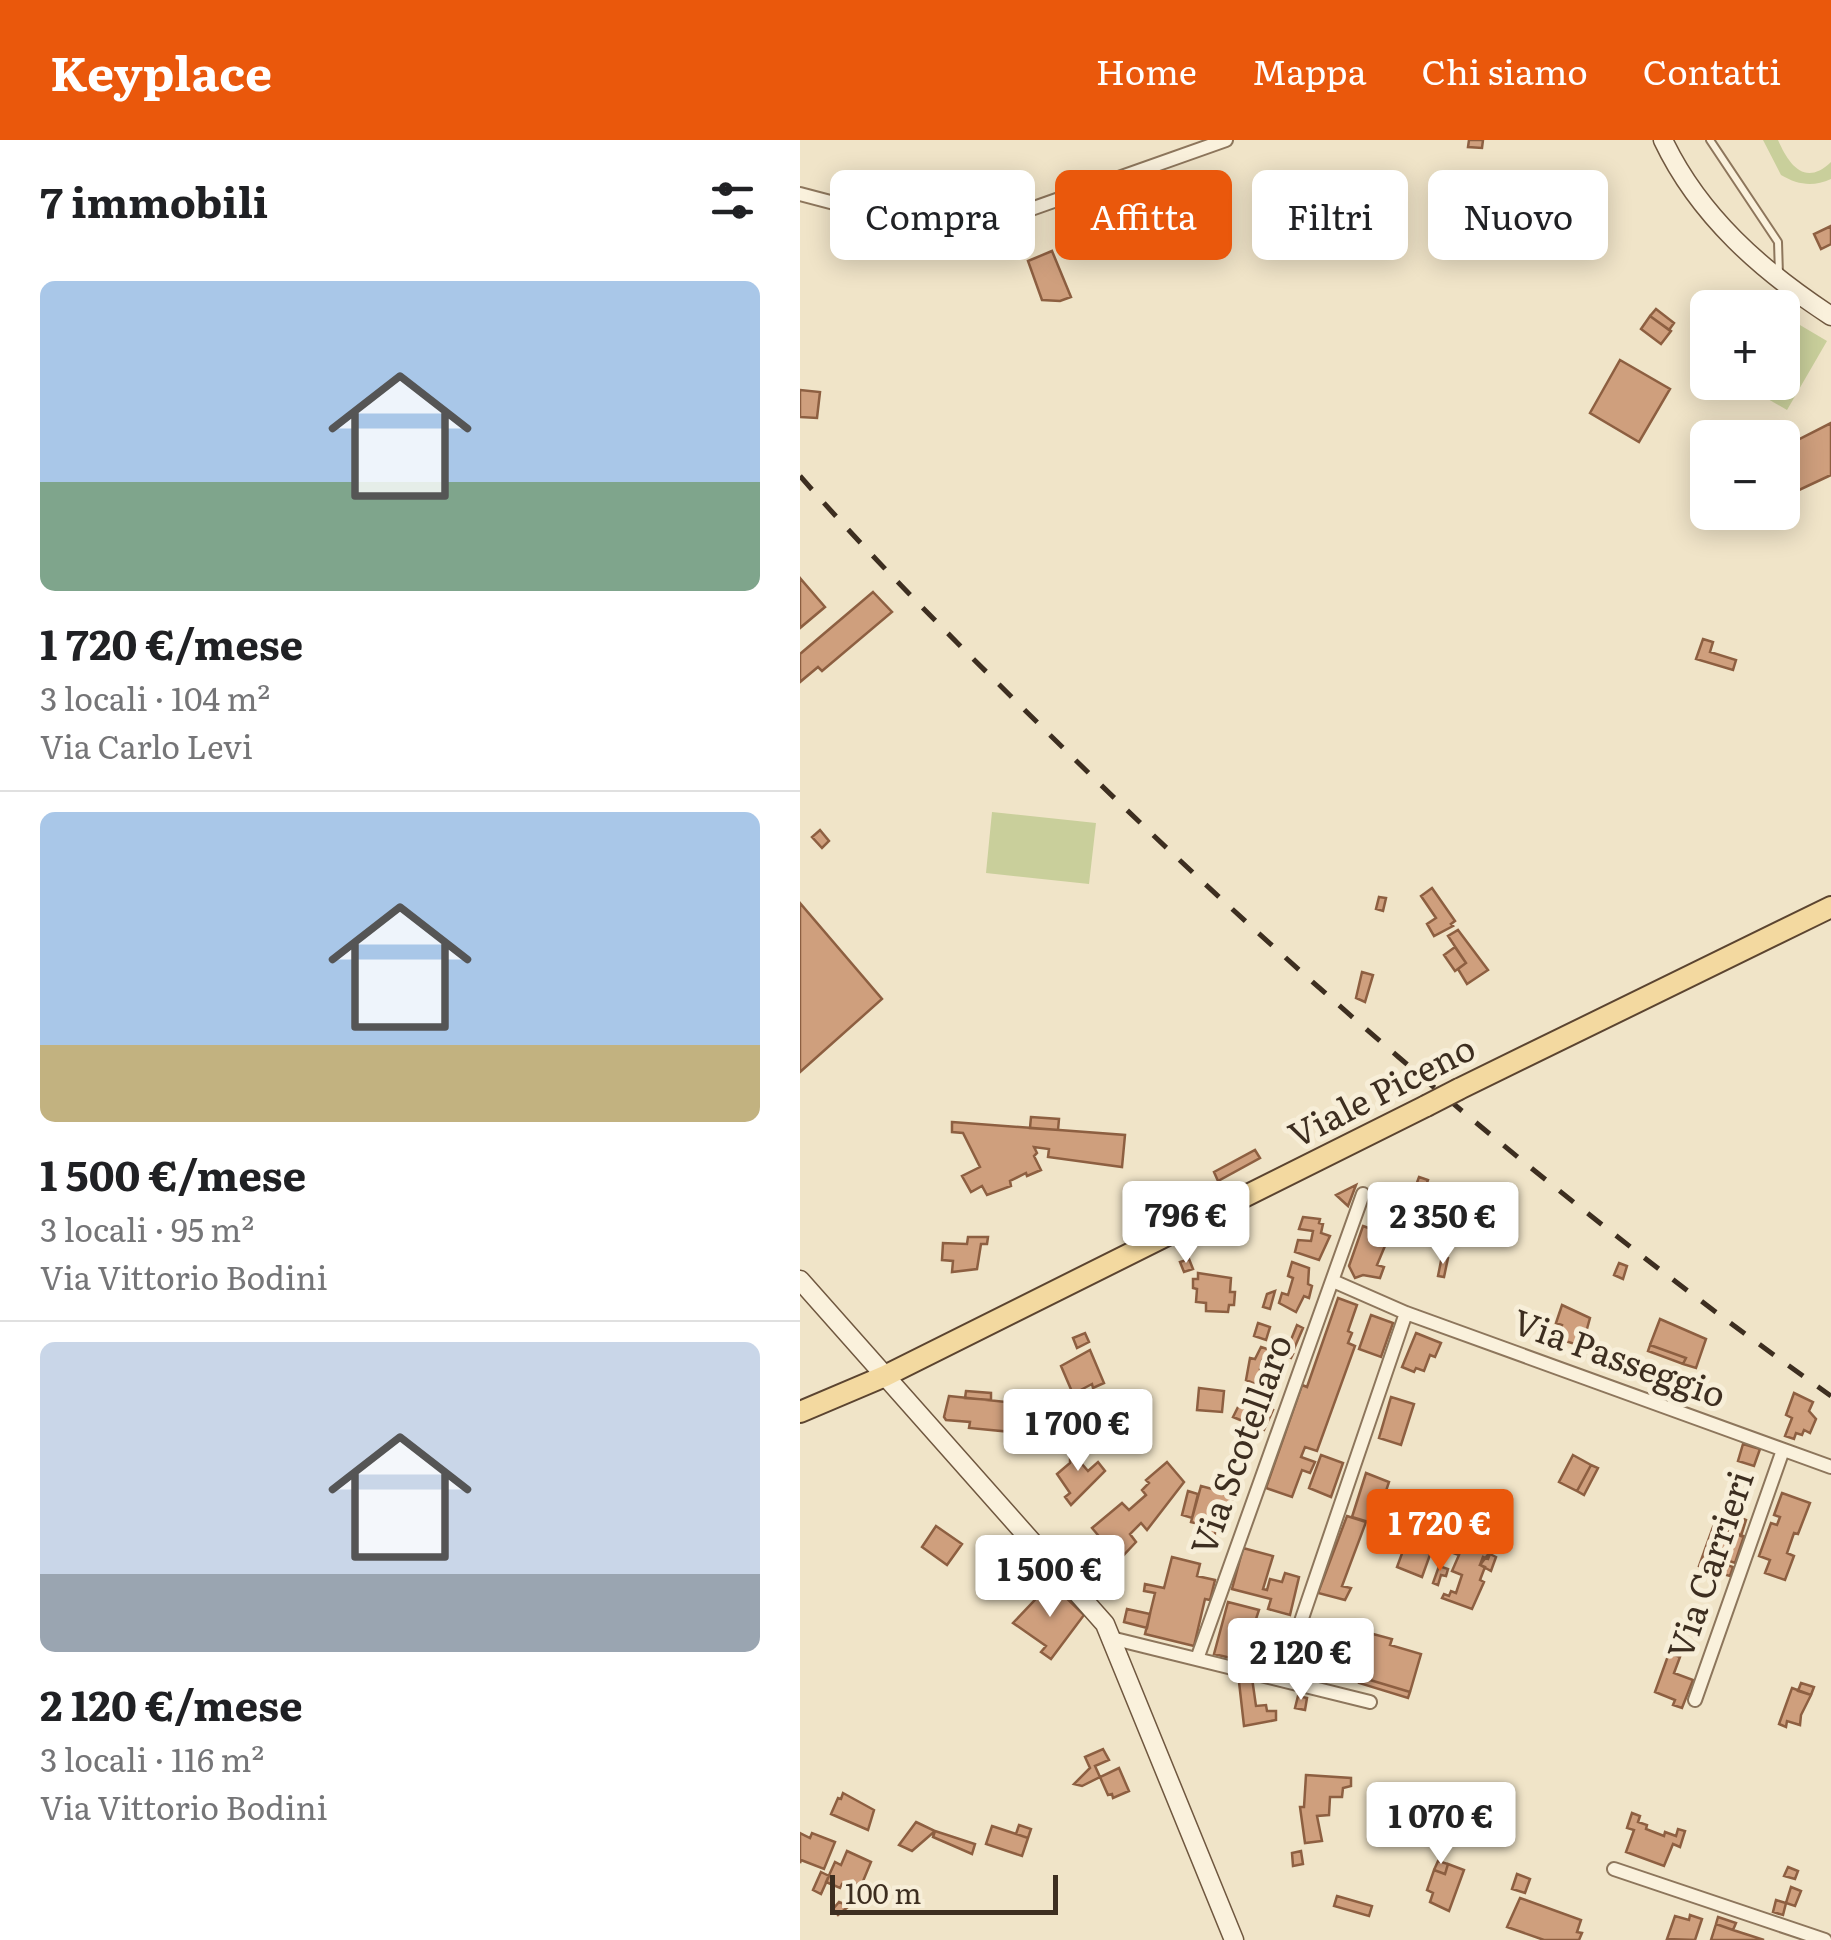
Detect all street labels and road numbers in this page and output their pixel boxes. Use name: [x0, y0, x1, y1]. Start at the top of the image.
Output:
street label: Viale Piceno: [1278, 1020, 1483, 1159]
street label: Via Passeggio: [1506, 1294, 1734, 1419]
street label: Via Scotellaro: [1175, 1326, 1303, 1562]
street label: Via Carrieri: [1652, 1463, 1765, 1665]

